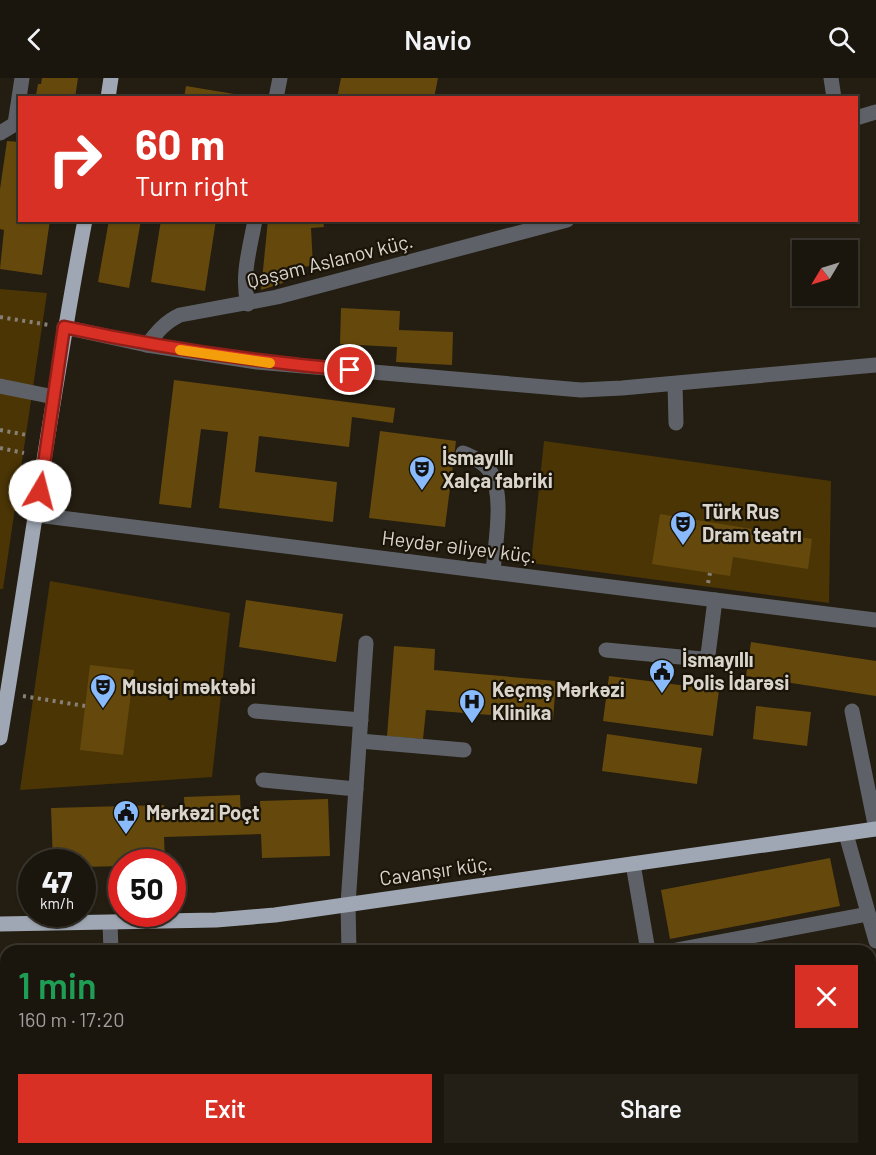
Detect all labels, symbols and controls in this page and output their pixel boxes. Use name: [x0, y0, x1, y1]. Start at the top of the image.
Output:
icon: back: [18, 23, 51, 56]
text: Navio: [404, 23, 472, 55]
icon: search: [825, 23, 858, 56]
text: 60 m: [135, 118, 225, 168]
icon: right: [36, 120, 114, 198]
text: Turn right: [135, 169, 249, 201]
street label: Qəşəm Aslanov küç.: [244, 228, 415, 292]
north arrow: [792, 240, 858, 306]
map controls: [792, 240, 858, 306]
pin: [324, 344, 375, 395]
icon: arrive: [333, 353, 366, 386]
place label: İsmayıllı Xalça fabriki: [442, 445, 553, 492]
theatre icon: İsmayıllı Xalça fabriki: [407, 454, 437, 492]
position arrow: [8, 459, 72, 523]
place label: Türk Rus Dram teatrı: [702, 499, 802, 546]
theatre icon: Türk Rus Dram teatrı: [668, 509, 698, 547]
street label: Heydər Əliyev küç.: [380, 525, 538, 567]
place label: İsmayıllı Polis İdarəsi: [682, 647, 789, 694]
public building icon: İsmayıllı Polis İdarəsi: [647, 657, 677, 695]
theatre icon: Musiqi məktəbi: [88, 672, 118, 710]
place label: Musiqi məktəbi: [122, 674, 256, 698]
place label: Keçmş Mərkəzi Klinika: [492, 677, 625, 724]
hospital icon: Keçmş Mərkəzi Klinika: [457, 687, 487, 725]
public building icon: Mərkəzi Poçt: [111, 798, 141, 836]
place label: Mərkəzi Poçt: [146, 800, 260, 824]
speed limit sign: 50: [108, 849, 186, 927]
street label: Cavanşır küç.: [378, 850, 494, 890]
text: 47: [42, 863, 72, 899]
text: km/h: [40, 894, 74, 912]
text: 1 min: [18, 963, 97, 1006]
button: close: [795, 965, 858, 1028]
text: 160 m · 17:20: [18, 1007, 125, 1031]
button: Exit: [18, 1074, 432, 1143]
button: Share: [444, 1074, 858, 1143]

